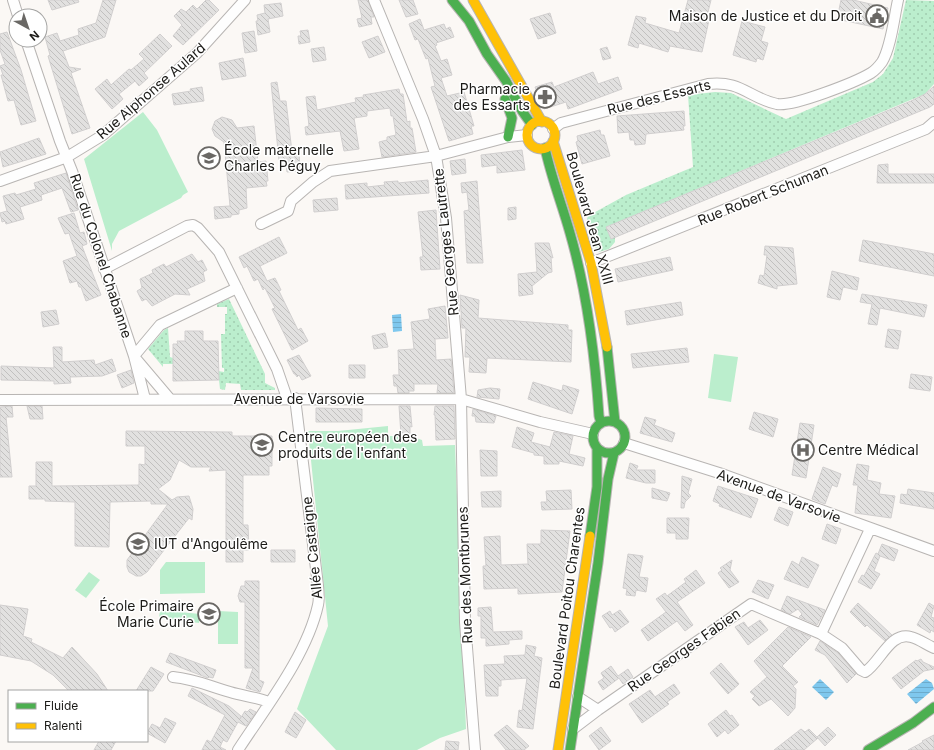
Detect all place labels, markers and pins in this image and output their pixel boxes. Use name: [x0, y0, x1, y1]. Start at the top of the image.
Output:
public building icon: Maison de Justice et du Droit: [864, 3, 890, 29]
place label: Maison de Justice et du Droit: [669, 7, 862, 24]
place label: Pharmacie des Essarts: [454, 80, 530, 113]
pharmacy icon: Pharmacie des Essarts: [532, 84, 558, 110]
place label: École maternelle Charles Péguy: [224, 141, 334, 174]
school or university icon: École maternelle Charles Péguy: [196, 145, 222, 171]
place label: Centre européen des produits de l'enfant: [278, 428, 417, 461]
school or university icon: Centre européen des produits de l'enfant: [249, 432, 275, 458]
hospital icon: Centre Médical: [790, 437, 816, 463]
place label: Centre Médical: [818, 441, 919, 458]
school or university icon: IUT d'Angoulême: [125, 531, 151, 557]
place label: IUT d'Angoulême: [154, 535, 268, 552]
place label: École Primaire Marie Curie: [99, 597, 194, 630]
school or university icon: École Primaire Marie Curie: [196, 601, 222, 627]

